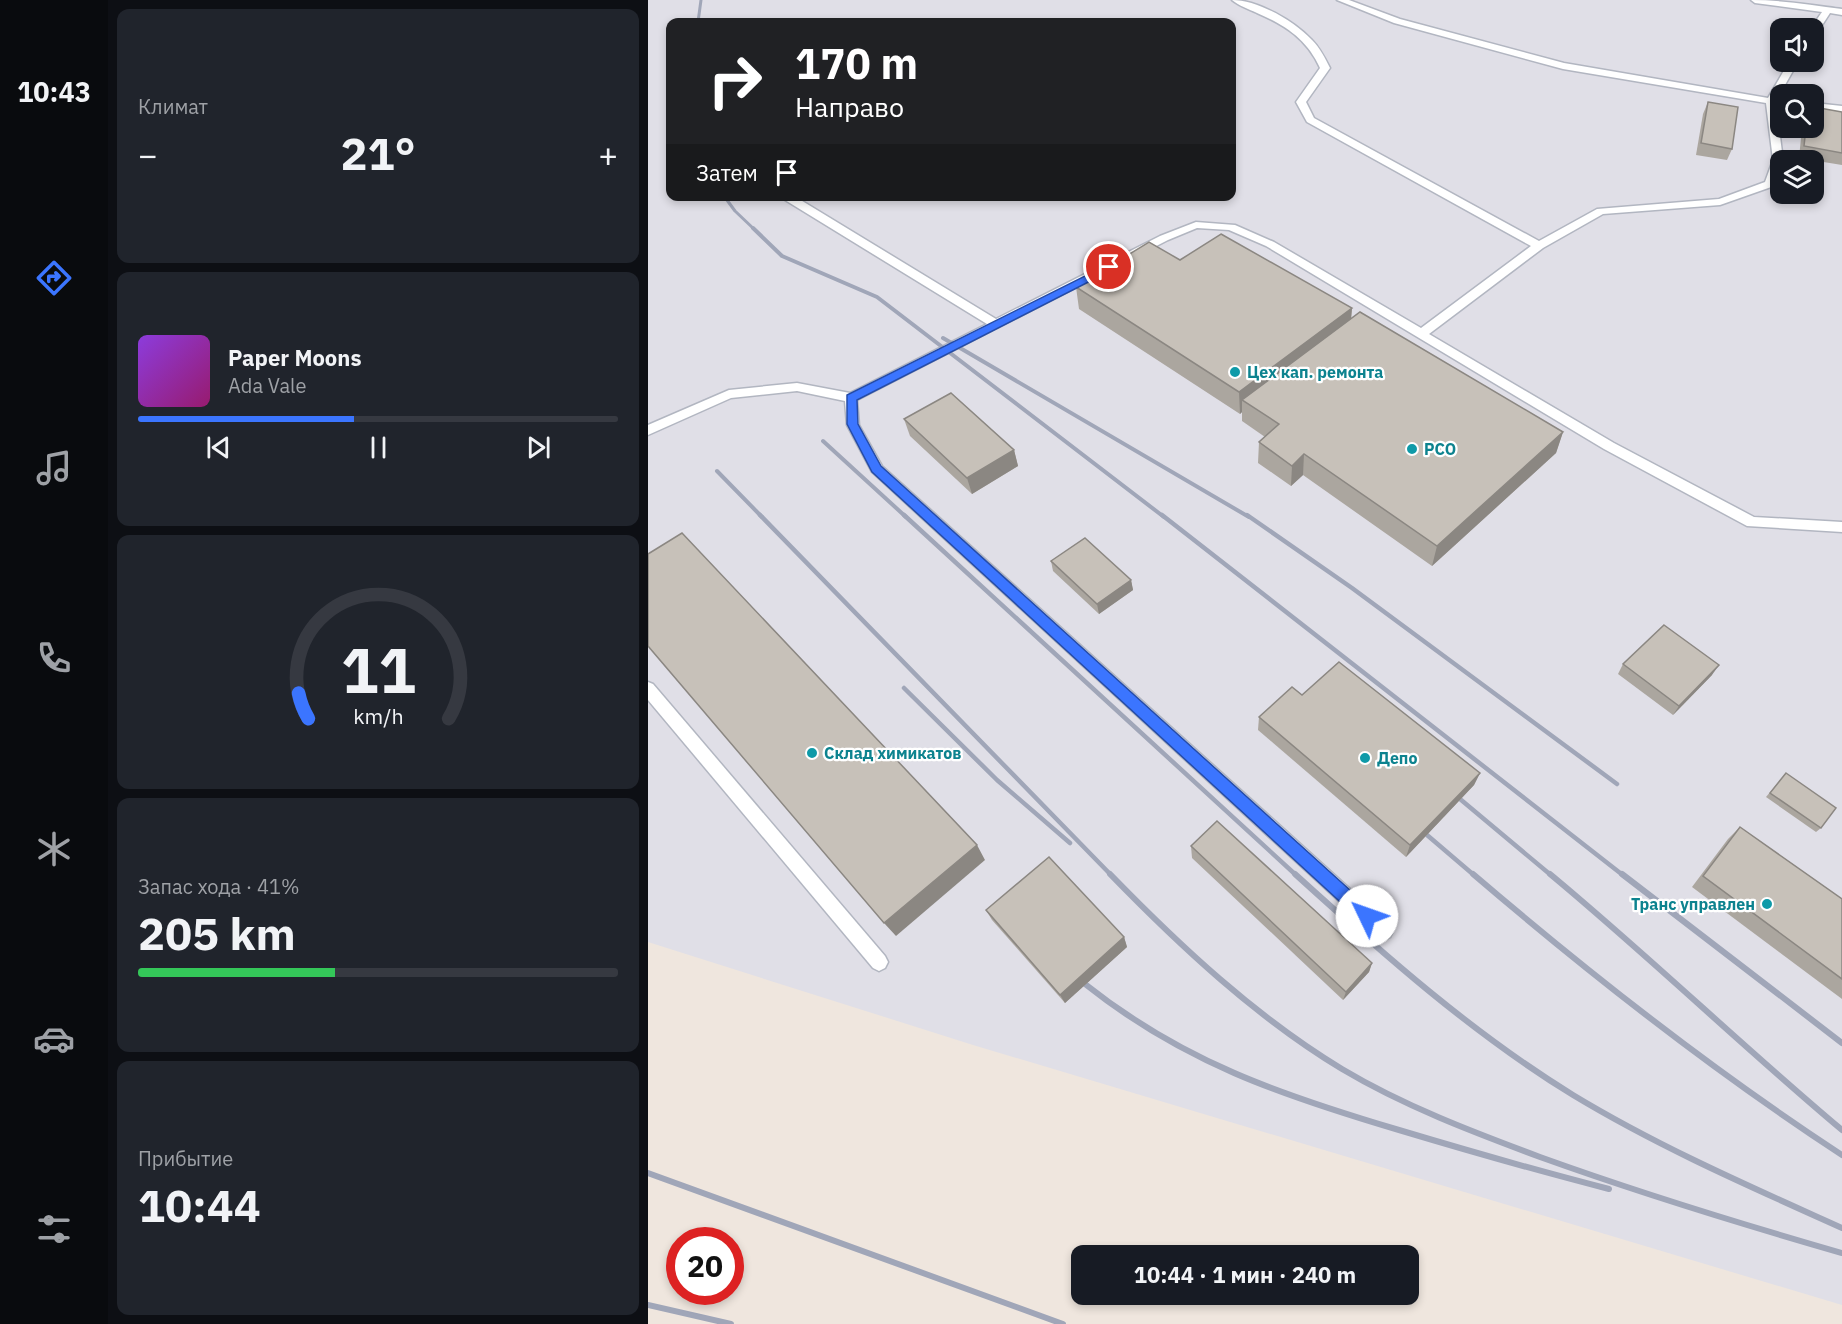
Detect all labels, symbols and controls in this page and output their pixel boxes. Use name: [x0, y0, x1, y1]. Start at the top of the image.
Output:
map controls: [1770, 18, 1824, 204]
button: sound: [1770, 18, 1824, 72]
text: 170 m: [795, 36, 918, 91]
icon: right: [696, 42, 774, 120]
text: 10:43: [17, 74, 91, 109]
button: search: [1770, 84, 1824, 138]
text: Направо: [795, 89, 904, 124]
text: Климат: [138, 93, 208, 120]
text: 21°: [340, 124, 416, 182]
text: −: [138, 133, 158, 176]
text: +: [598, 133, 618, 176]
button: layers: [1770, 150, 1824, 204]
icon: arrive: [770, 156, 803, 189]
text: Затем: [696, 158, 758, 187]
pin: [1083, 241, 1134, 292]
icon: arrive: [1092, 250, 1125, 283]
icon: directions: [33, 257, 75, 299]
text: Paper Moons: [228, 343, 361, 372]
place label: Цех кап. ремонта: [1247, 362, 1383, 382]
marker: Цех кап. ремонта: [1228, 365, 1242, 379]
text: Ada Vale: [228, 372, 307, 399]
icon: previous: [202, 431, 235, 464]
icon: pause: [362, 431, 395, 464]
icon: next: [522, 431, 555, 464]
place label: РСО: [1424, 439, 1456, 459]
marker: РСО: [1405, 442, 1419, 456]
icon: music: [33, 447, 75, 489]
text: 11: [341, 629, 415, 710]
icon: phone: [33, 637, 75, 679]
text: km/h: [353, 702, 403, 730]
place label: Склад химикатов: [824, 743, 961, 763]
marker: Склад химикатов: [805, 746, 819, 760]
place label: Депо: [1377, 748, 1417, 768]
marker: Депо: [1358, 751, 1372, 765]
icon: climate: [33, 828, 75, 870]
text: Запас хода · 41%: [138, 873, 300, 900]
position arrow: [1335, 884, 1399, 948]
place label: Транс управлен: [1631, 894, 1755, 914]
marker: Транс управлен: [1760, 897, 1774, 911]
text: 205 km: [138, 904, 296, 962]
icon: car: [33, 1018, 75, 1060]
text: Прибытие: [138, 1145, 233, 1172]
text: 10:44: [138, 1176, 261, 1234]
icon: filters: [33, 1208, 75, 1250]
speed limit sign: 20: [666, 1227, 744, 1305]
text: 10:44 · 1 мин · 240 m: [1134, 1260, 1356, 1289]

